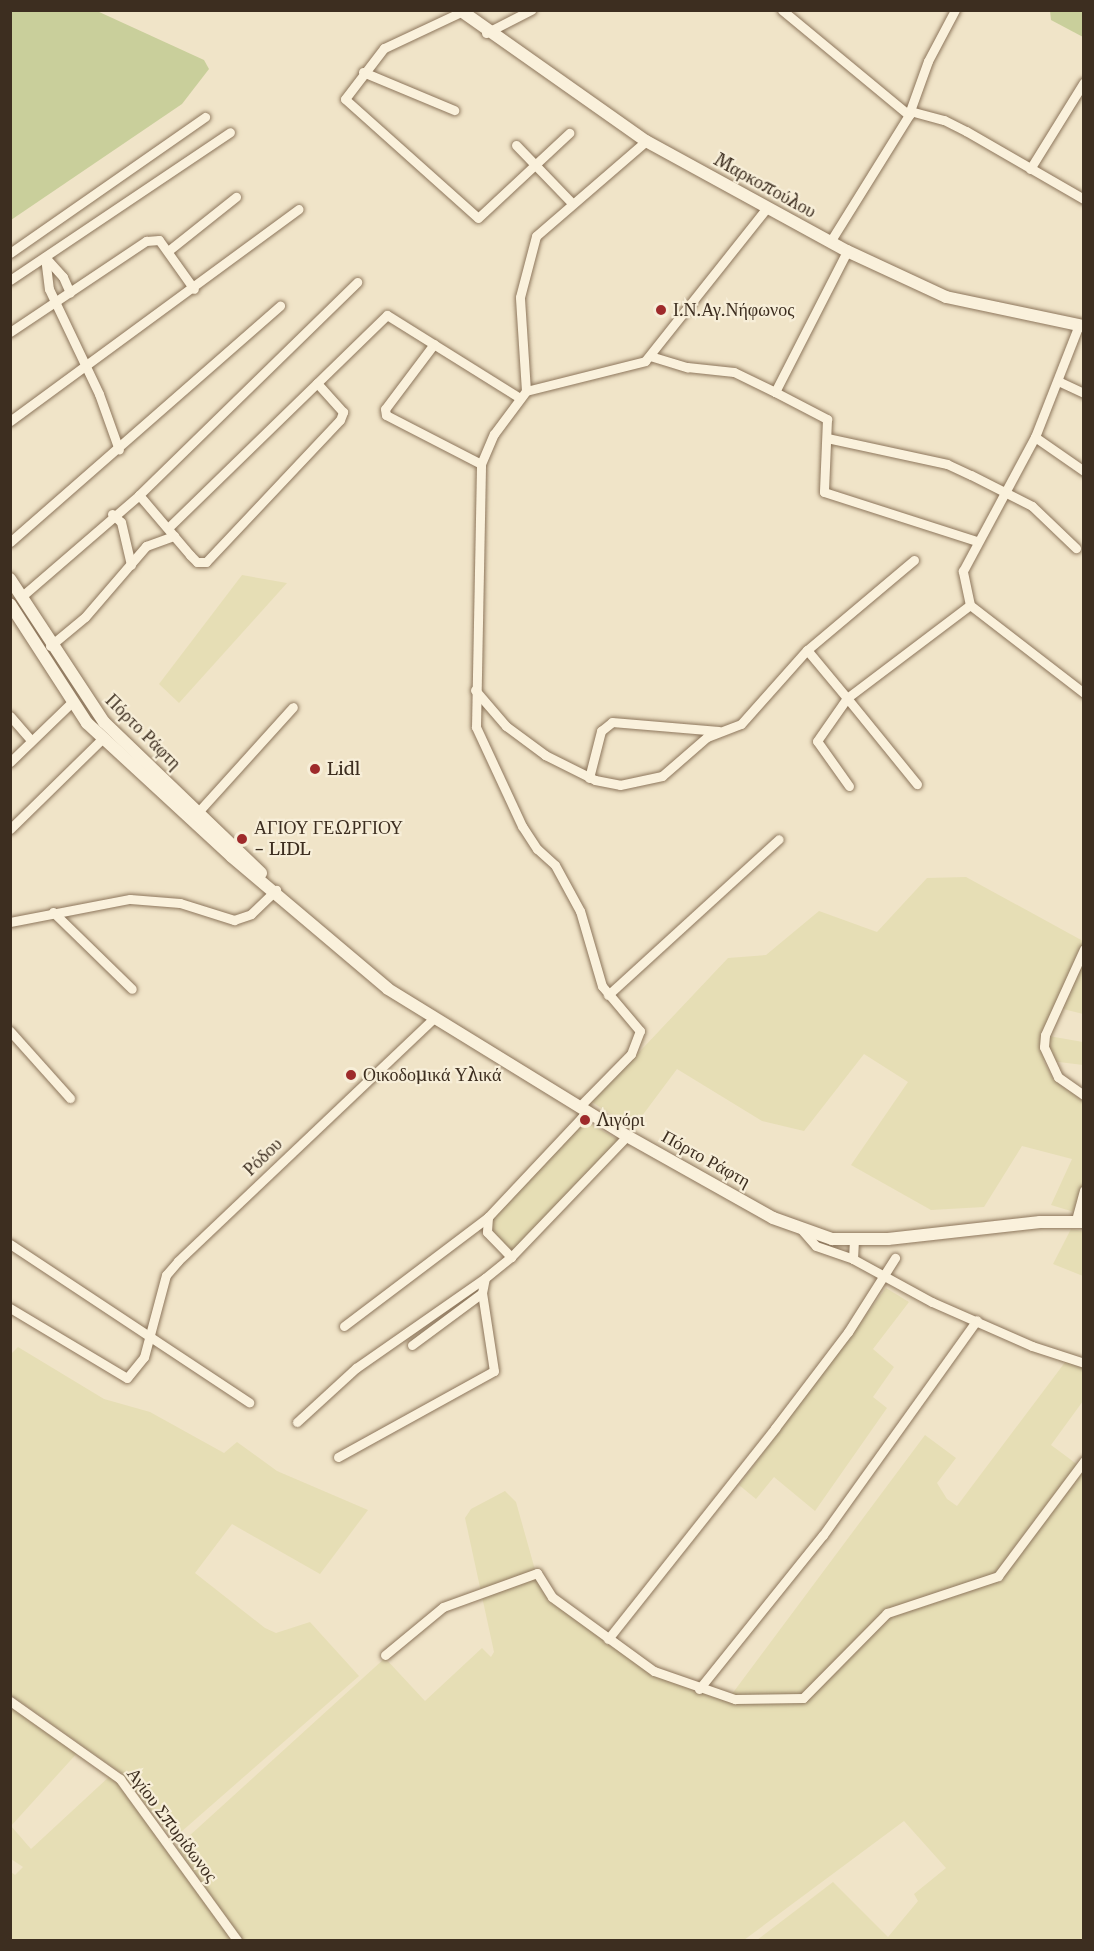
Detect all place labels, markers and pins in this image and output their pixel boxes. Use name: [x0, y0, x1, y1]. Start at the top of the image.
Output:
place label: Ι.Ν.Αγ.Νήφωνος: [673, 299, 794, 321]
marker: Ι.Ν.Αγ.Νήφωνος: [654, 303, 668, 317]
place label: Lidl: [327, 758, 360, 780]
marker: Lidl: [308, 762, 322, 776]
place label: ΑΓΙΟΥ ΓΕΩΡΓΙΟΥ - LIDL: [254, 818, 403, 860]
marker: ΑΓΙΟΥ ΓΕΩΡΓΙΟΥ - LIDL: [235, 832, 249, 846]
place label: Οικοδομικά Υλικά: [363, 1064, 501, 1086]
marker: Οικοδομικά Υλικά: [344, 1068, 358, 1082]
place label: Λιγόρι: [597, 1109, 645, 1131]
marker: Λιγόρι: [578, 1113, 592, 1127]

